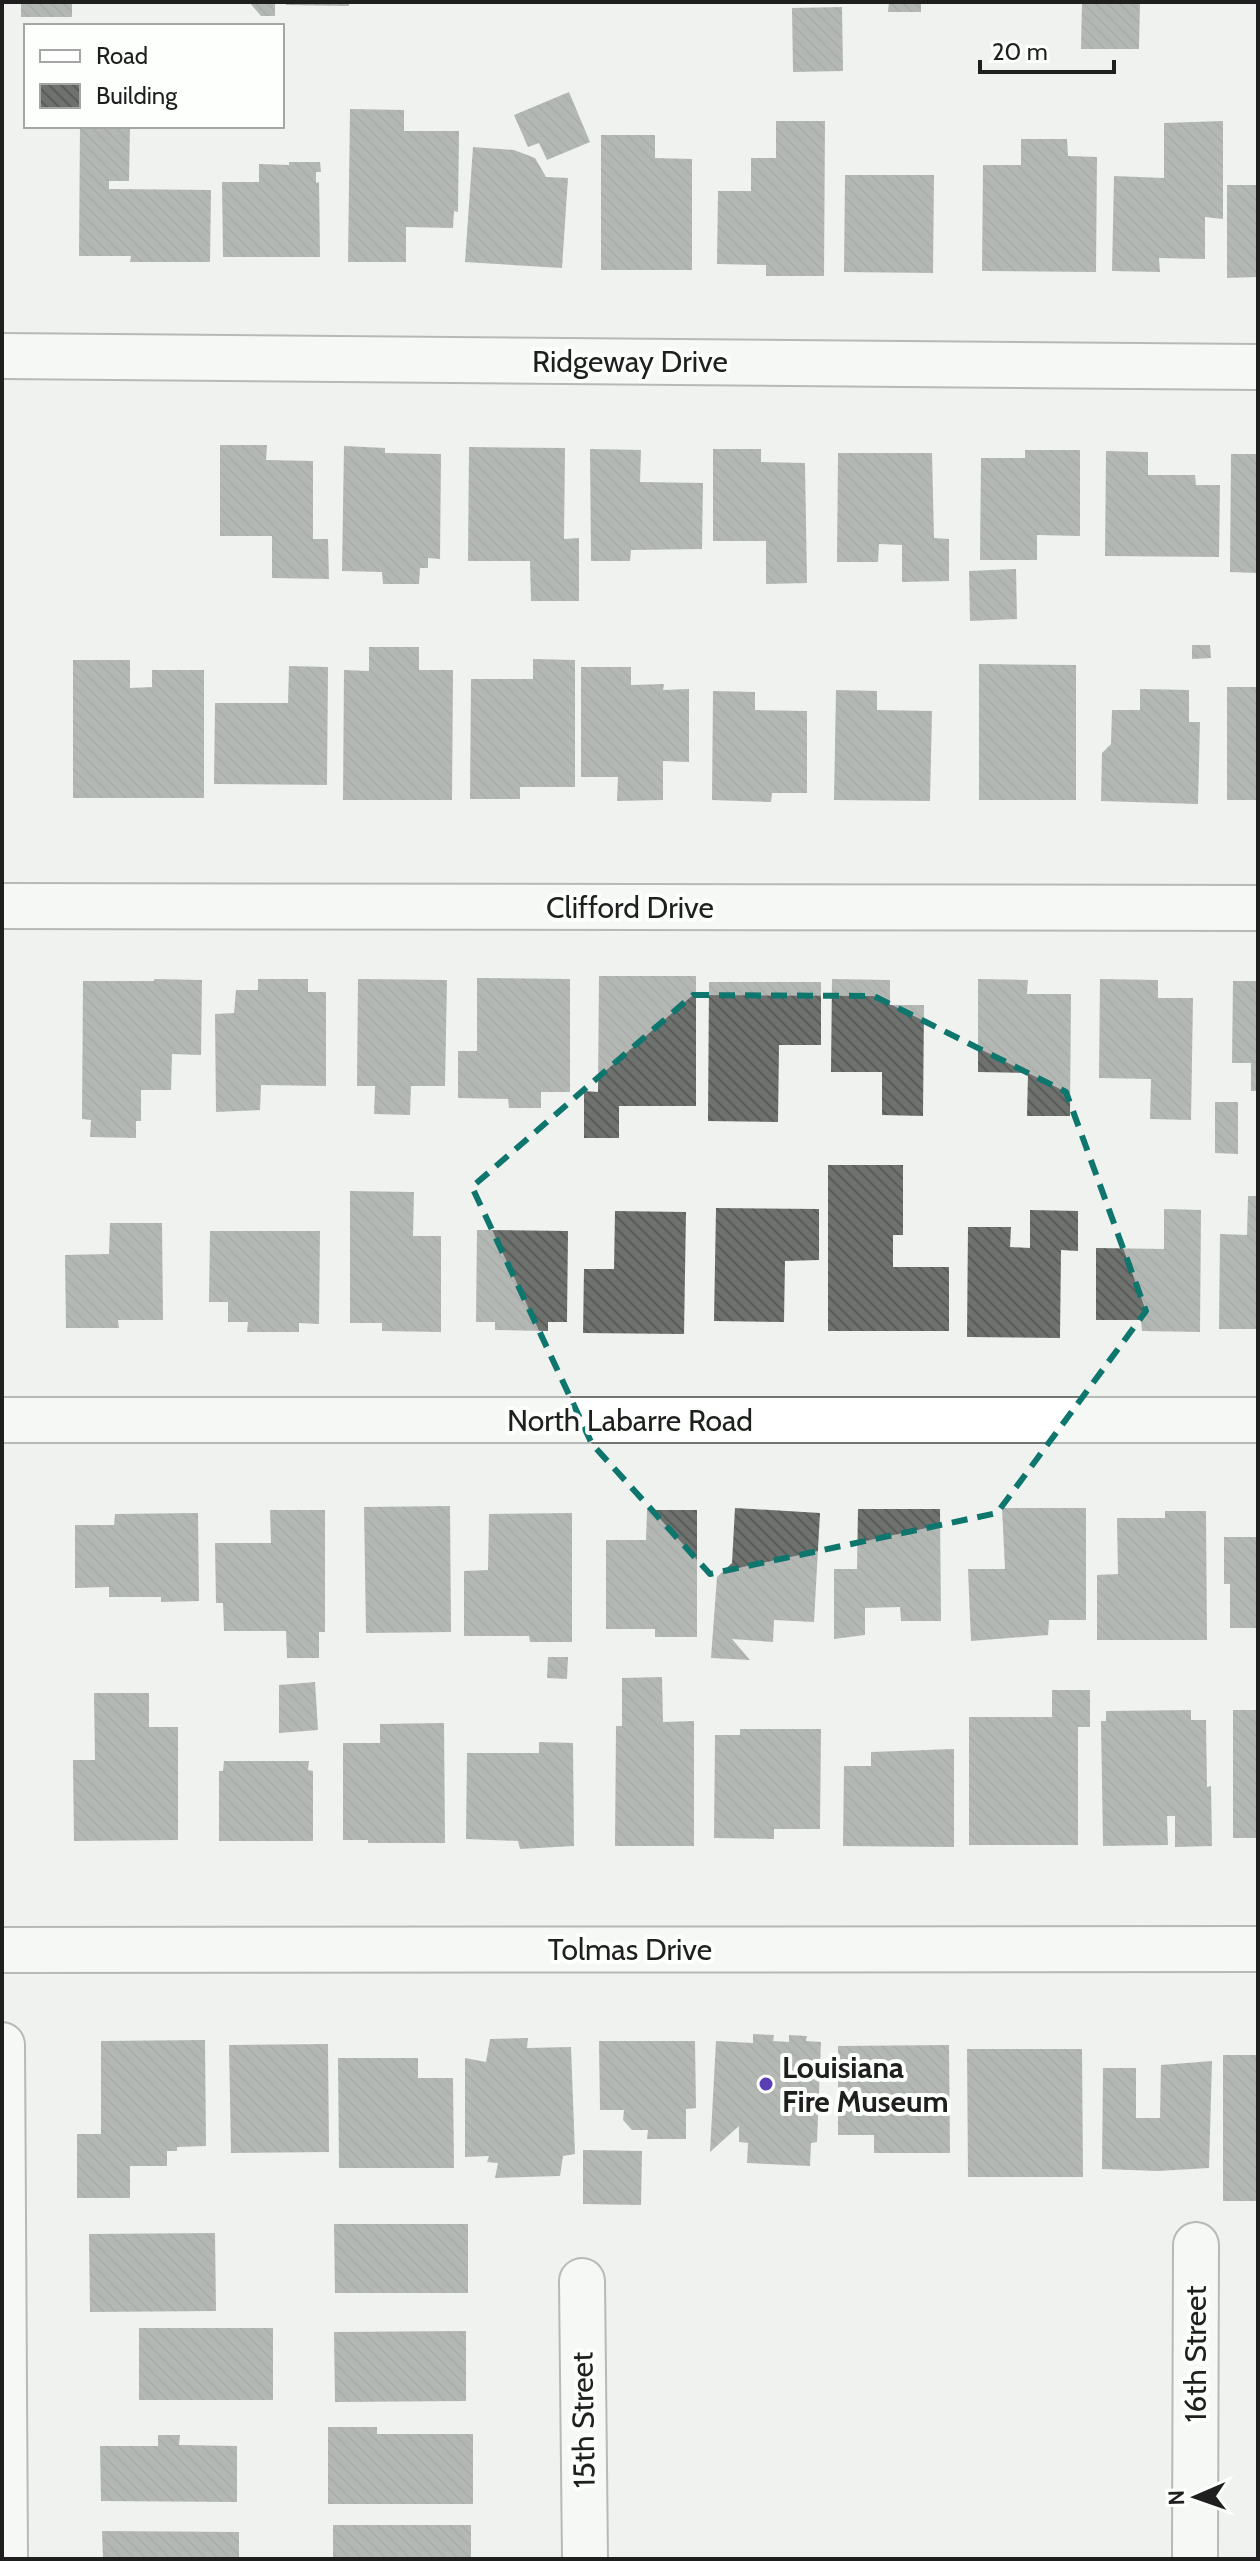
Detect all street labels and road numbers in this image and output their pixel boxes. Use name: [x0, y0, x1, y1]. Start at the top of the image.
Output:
street label: Ridgeway Drive: [532, 343, 728, 380]
street label: Clifford Drive: [546, 889, 714, 926]
street label: North Labarre Road: [507, 1402, 753, 1439]
street label: Tolmas Drive: [548, 1931, 712, 1968]
street label: 16th Street: [1177, 2285, 1214, 2423]
street label: 15th Street: [563, 2352, 603, 2488]

